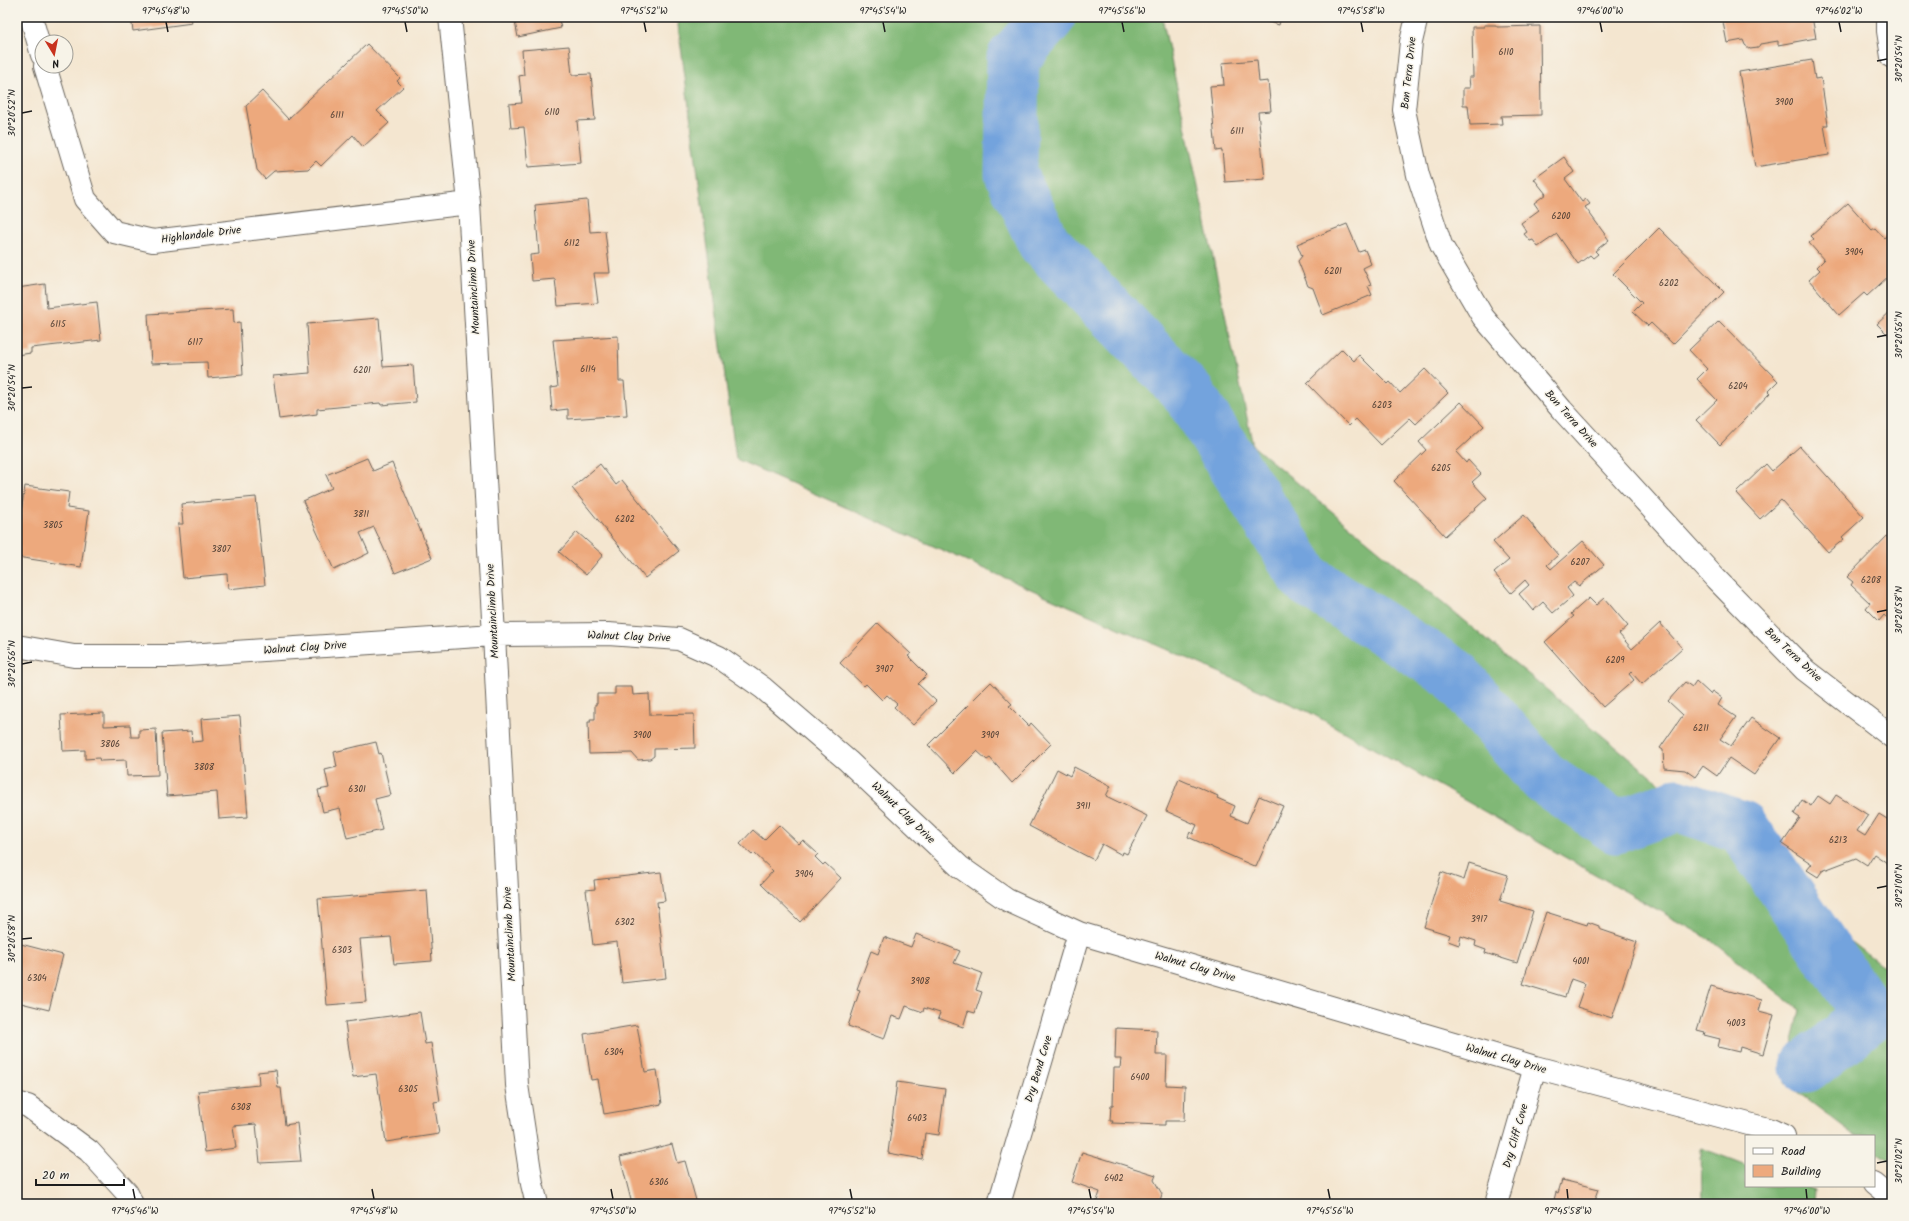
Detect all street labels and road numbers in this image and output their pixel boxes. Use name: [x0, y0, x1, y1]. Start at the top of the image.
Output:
street label: Bon Terra Drive: [1396, 36, 1422, 110]
street label: Highlandale Drive: [160, 221, 242, 249]
street label: Mountainclimb Drive: [463, 239, 485, 335]
street label: Bon Terra Drive: [1540, 386, 1602, 452]
street label: Mountainclimb Drive: [482, 563, 504, 659]
street label: Bon Terra Drive: [1760, 624, 1826, 686]
street label: Walnut Clay Drive: [587, 627, 671, 647]
street label: Walnut Clay Drive: [263, 636, 347, 660]
street label: Walnut Clay Drive: [867, 778, 939, 848]
street label: Mountainclimb Drive: [499, 886, 521, 982]
street label: Walnut Clay Drive: [1153, 947, 1238, 987]
street label: Dry Bend Cove: [1020, 1033, 1058, 1105]
street label: Walnut Clay Drive: [1464, 1039, 1549, 1079]
street label: Dry Cliff Cove: [1498, 1102, 1534, 1170]

